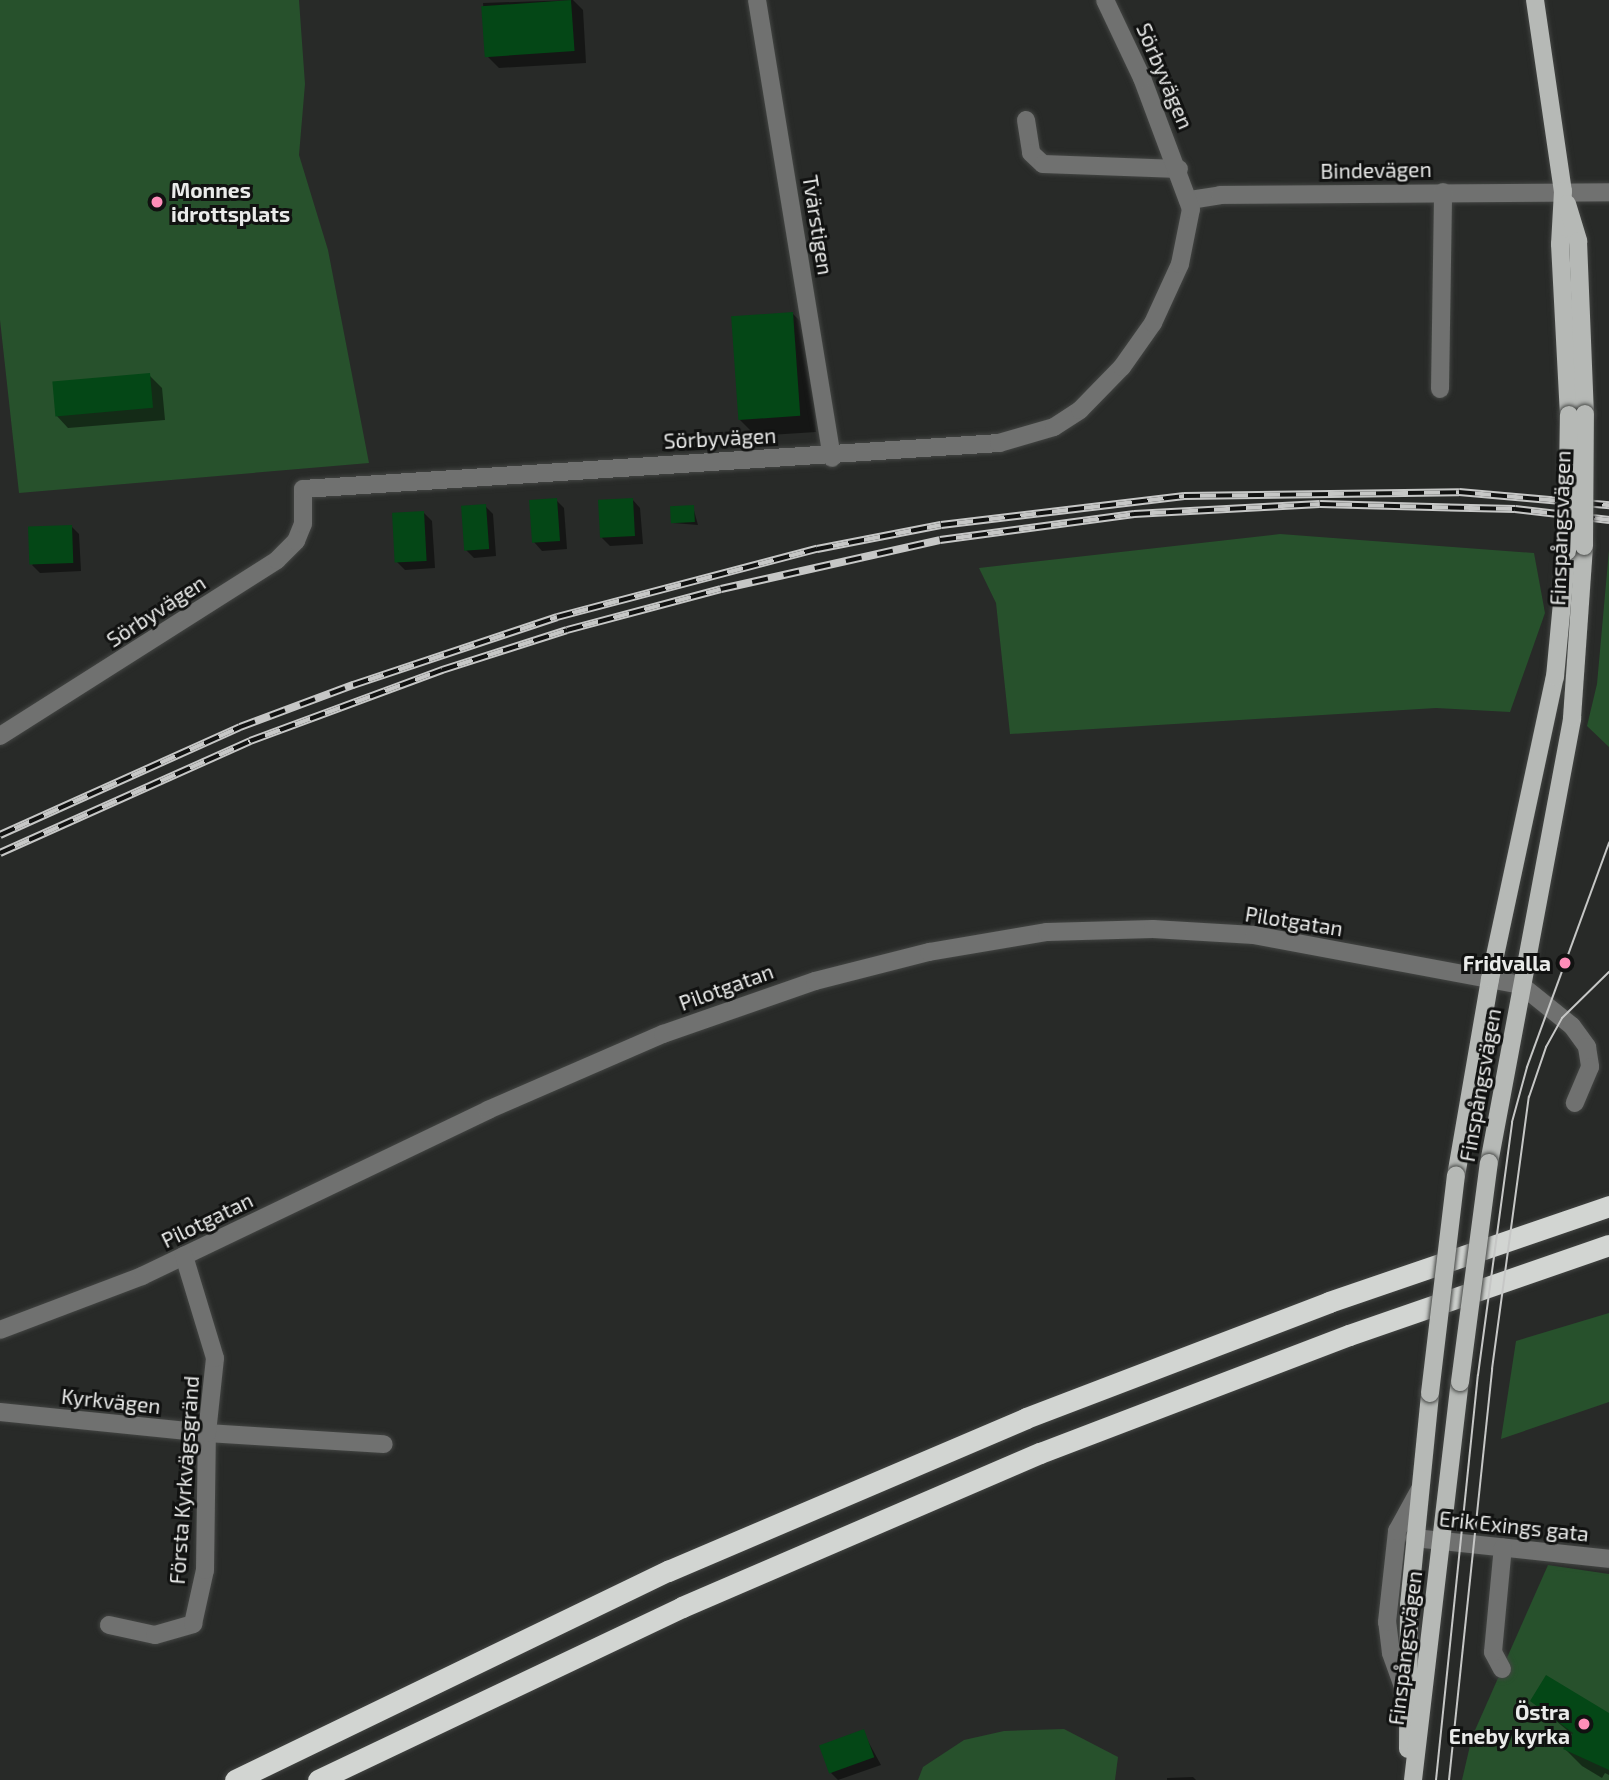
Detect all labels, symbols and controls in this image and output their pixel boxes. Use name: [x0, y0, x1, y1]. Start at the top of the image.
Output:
street label: Sörbyvägen: [1131, 19, 1199, 133]
street label: Bindevägen: [1320, 156, 1432, 184]
street label: Tvärstigen: [798, 173, 838, 277]
place label: Monnes idrottsplats: [171, 177, 290, 227]
marker: Monnes idrottsplats: [149, 194, 165, 210]
street label: Sörbyvägen: [663, 422, 777, 454]
street label: Finspångsvägen: [1545, 450, 1575, 606]
street label: Sörbyvägen: [102, 570, 210, 652]
street label: Pilotgatan: [1243, 901, 1345, 941]
place label: Fridvalla: [1463, 950, 1551, 976]
marker: Fridvalla: [1557, 955, 1573, 971]
street label: Pilotgatan: [675, 958, 777, 1016]
street label: Finspångsvägen: [1454, 1006, 1506, 1164]
street label: Pilotgatan: [157, 1187, 257, 1253]
street label: Första Kyrkvägsgränd: [164, 1375, 204, 1585]
street label: Kyrkvägen: [60, 1383, 162, 1419]
street label: Erik Exings gata: [1438, 1506, 1590, 1546]
street label: Finspångsvägen: [1383, 1569, 1427, 1727]
place label: Östra Eneby kyrka: [1448, 1699, 1570, 1749]
marker: Östra Eneby kyrka: [1576, 1716, 1592, 1732]

